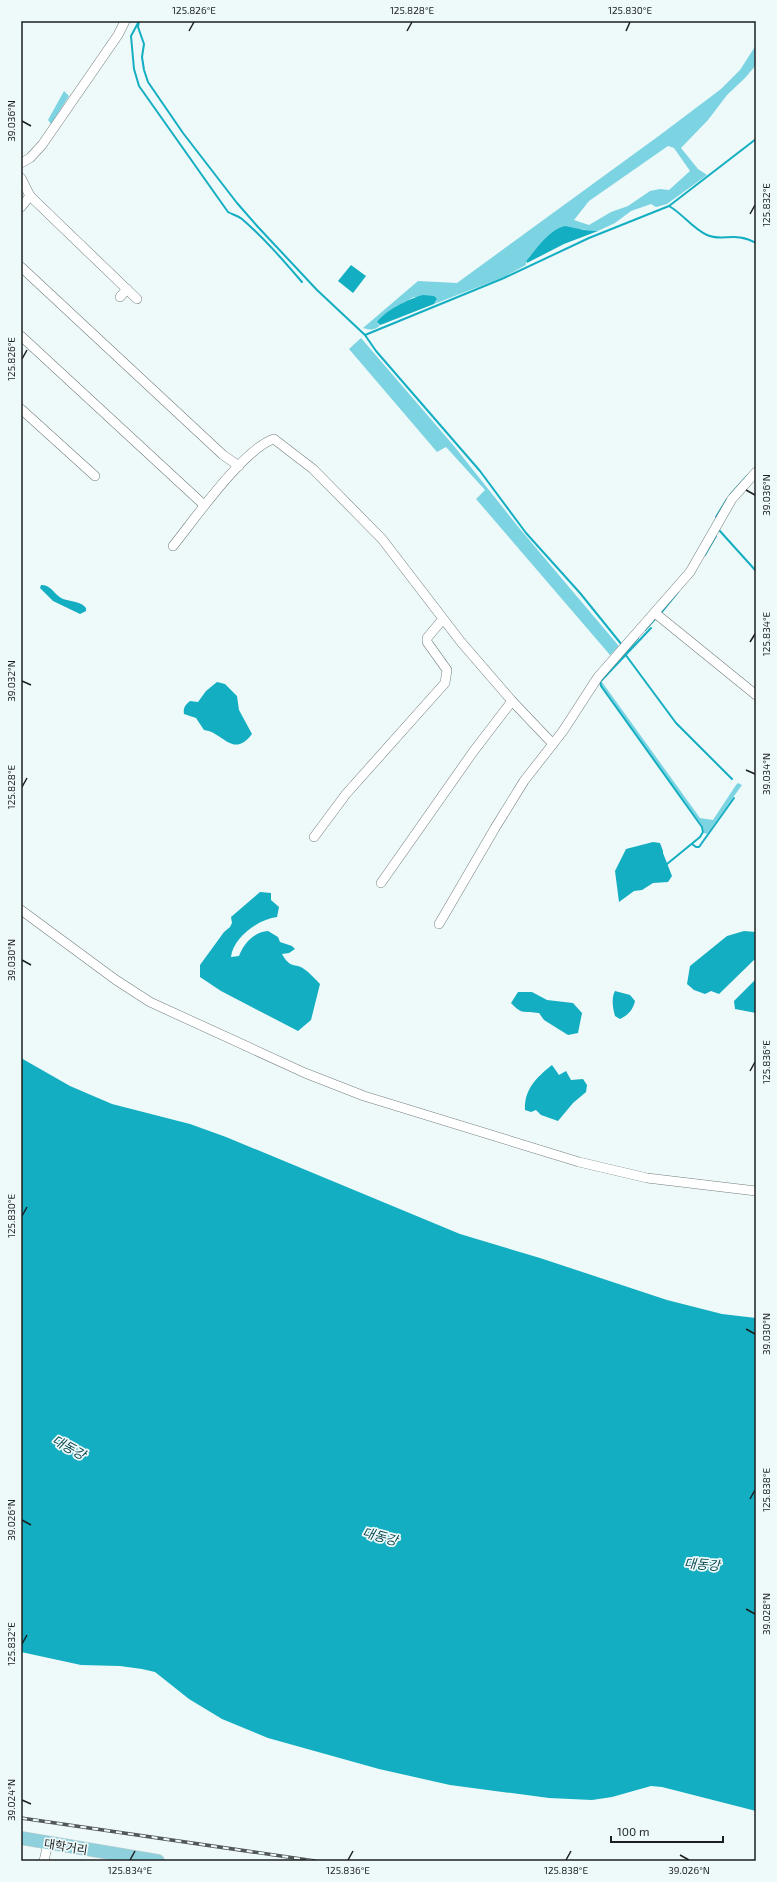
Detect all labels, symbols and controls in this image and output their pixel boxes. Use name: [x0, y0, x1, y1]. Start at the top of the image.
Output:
text: 125.826°E: [172, 4, 216, 16]
text: 125.828°E: [390, 4, 435, 16]
text: 125.830°E: [608, 4, 652, 16]
text: 39.036°N: [5, 100, 17, 142]
text: 125.832°E: [760, 183, 772, 227]
text: 125.826°E: [5, 337, 17, 381]
text: 39.036°N: [760, 474, 772, 516]
text: 125.834°E: [760, 611, 772, 656]
text: 39.032°N: [5, 660, 17, 702]
text: 39.034°N: [760, 753, 772, 795]
text: 125.828°E: [5, 764, 17, 809]
text: 39.030°N: [5, 939, 17, 981]
text: 125.836°E: [760, 1040, 772, 1084]
text: 125.830°E: [5, 1194, 17, 1238]
text: 39.030°N: [760, 1313, 772, 1355]
water label: 대동강: [49, 1431, 90, 1464]
text: 125.838°E: [760, 1468, 772, 1512]
text: 39.026°N: [5, 1499, 17, 1541]
water label: 대동강: [361, 1524, 401, 1549]
water label: 대동강: [684, 1555, 722, 1573]
text: 39.028°N: [760, 1593, 772, 1635]
text: 125.832°E: [5, 1622, 17, 1666]
text: 39.024°N: [5, 1779, 17, 1821]
scale bar: [611, 1818, 723, 1844]
text: 100 m: [617, 1824, 649, 1838]
street label: 대학거리: [43, 1836, 89, 1856]
text: 125.834°E: [108, 1864, 153, 1876]
text: 125.836°E: [326, 1864, 370, 1876]
text: 125.838°E: [544, 1864, 588, 1876]
text: 39.026°N: [668, 1864, 710, 1876]

